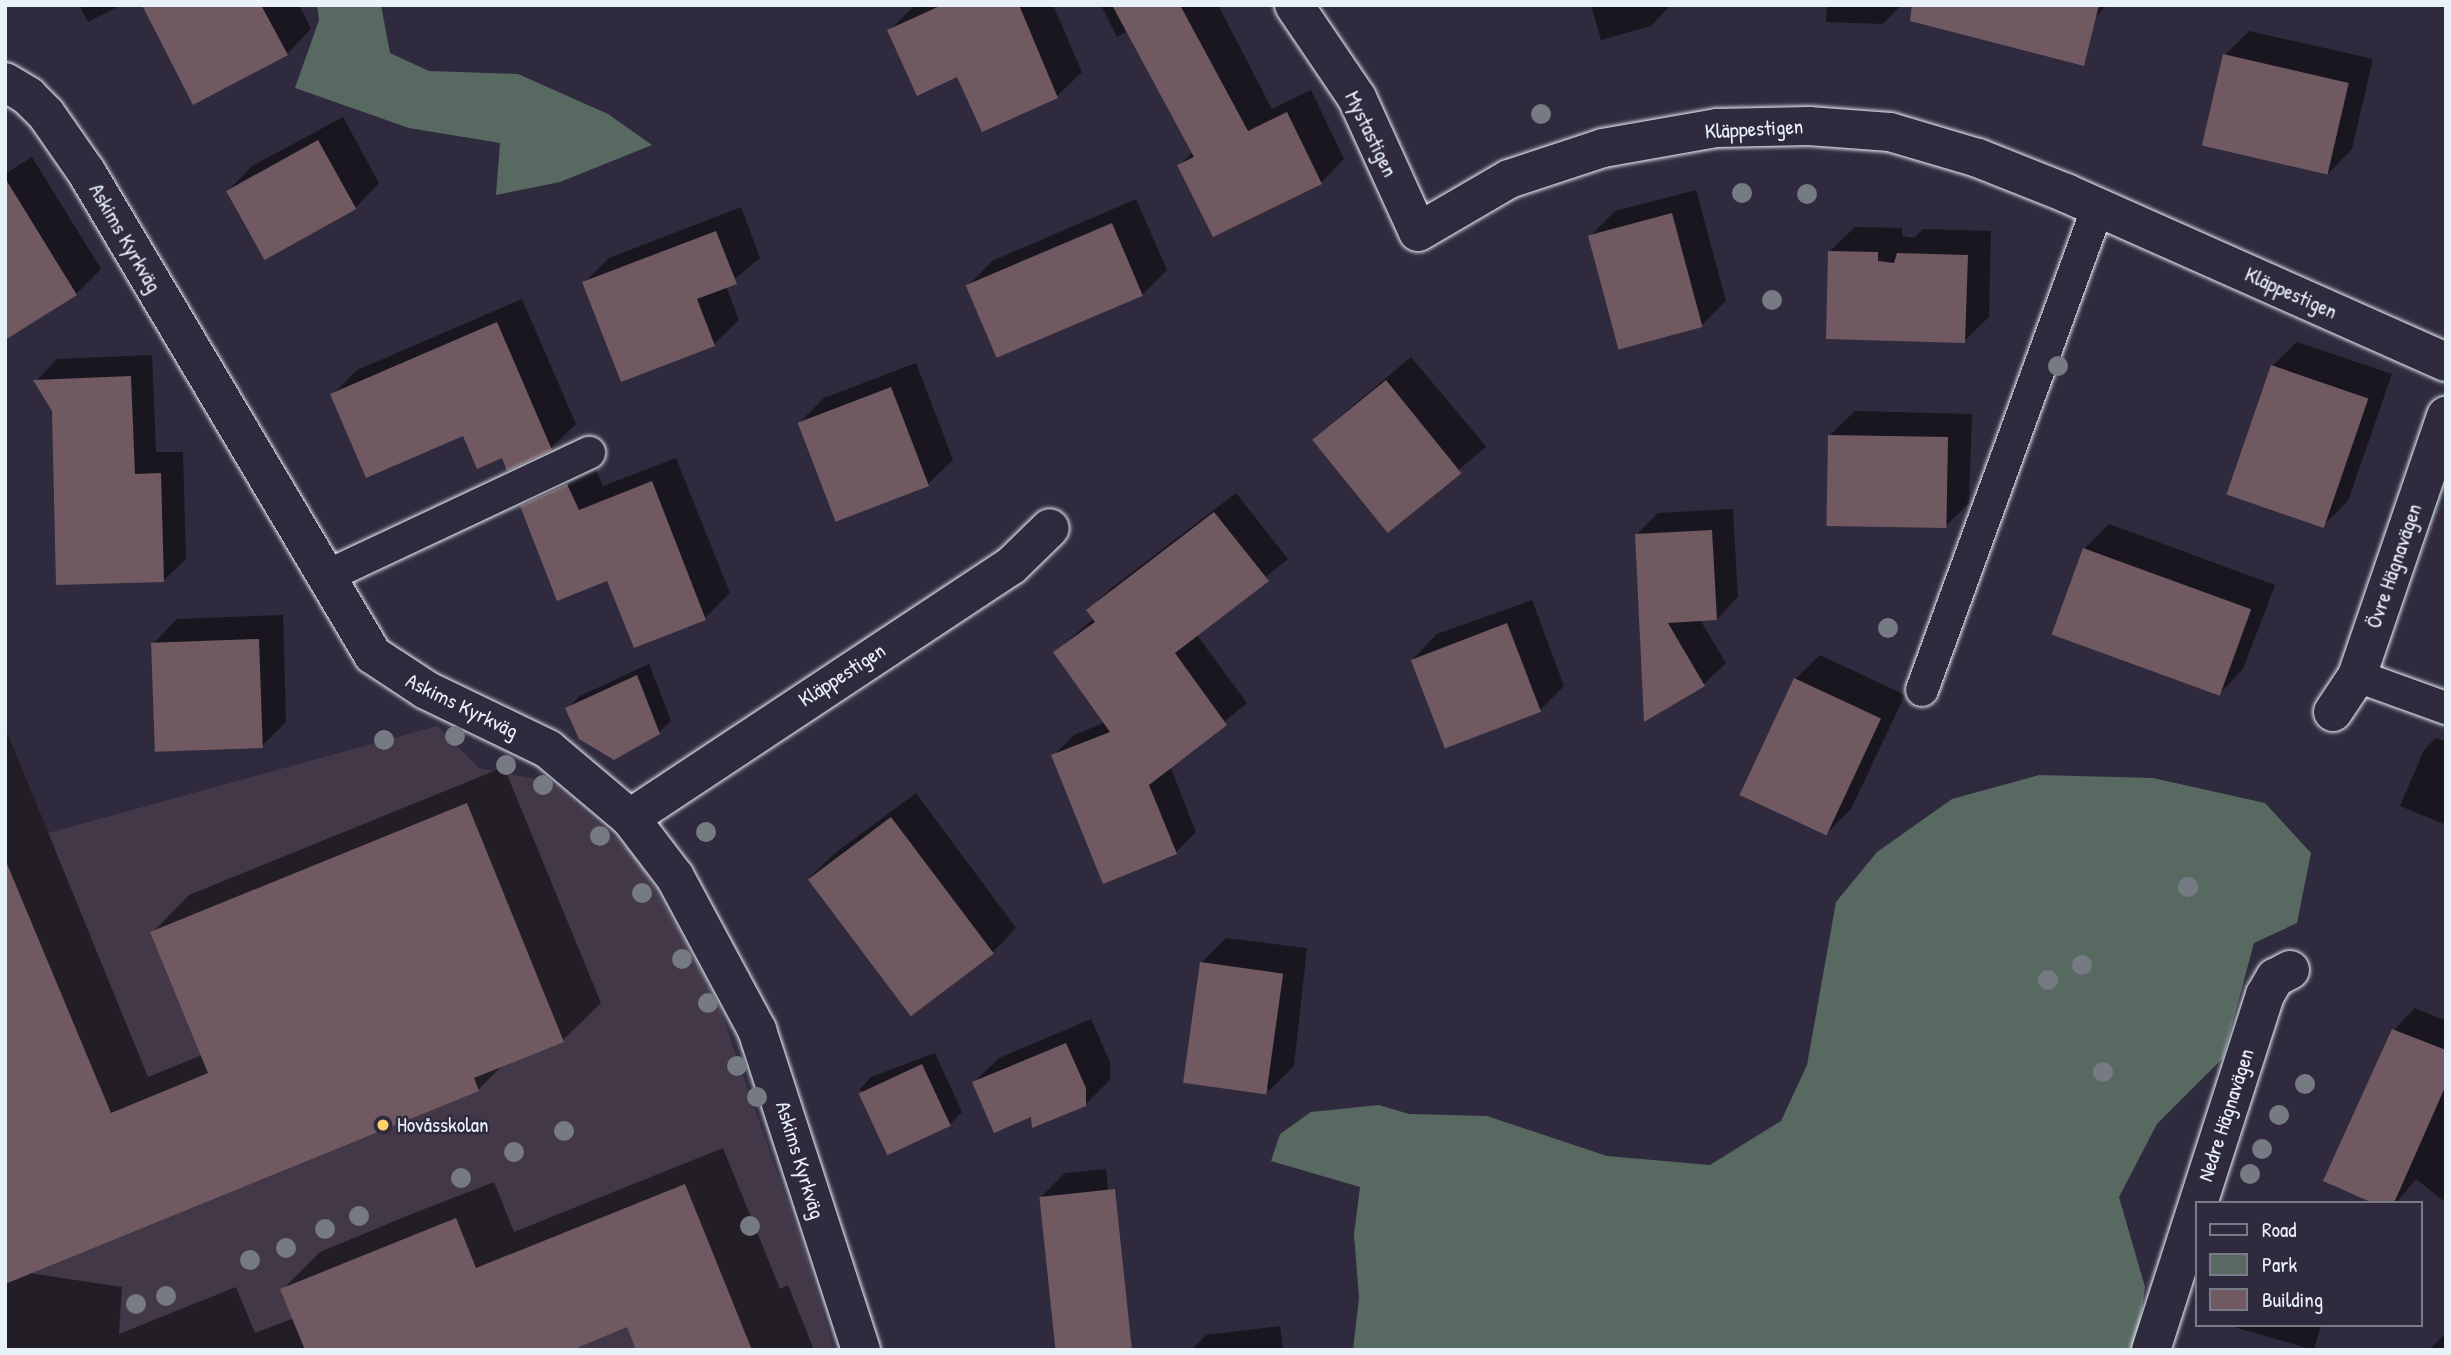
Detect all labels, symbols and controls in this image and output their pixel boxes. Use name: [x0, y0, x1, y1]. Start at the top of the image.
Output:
street label: Mystastigen: [1339, 87, 1403, 181]
street label: Kläppestigen: [1704, 114, 1804, 144]
street label: Askims Kyrkväg: [84, 179, 166, 297]
street label: Kläppestigen: [2241, 261, 2341, 325]
street label: Övre Hägnavägen: [2361, 500, 2427, 632]
street label: Kläppestigen: [794, 638, 890, 712]
street label: Askims Kyrkväg: [402, 668, 522, 744]
street label: Nedre Hägnavägen: [2193, 1046, 2259, 1184]
street label: Askims Kyrkväg: [770, 1098, 830, 1222]
place label: Hovåsskolan: [397, 1112, 489, 1138]
marker: Hovåsskolan: [375, 1117, 391, 1133]
legend: [2196, 1201, 2423, 1327]
text: Road: [2262, 1215, 2296, 1244]
text: Park: [2262, 1250, 2297, 1279]
text: Building: [2262, 1285, 2323, 1314]

